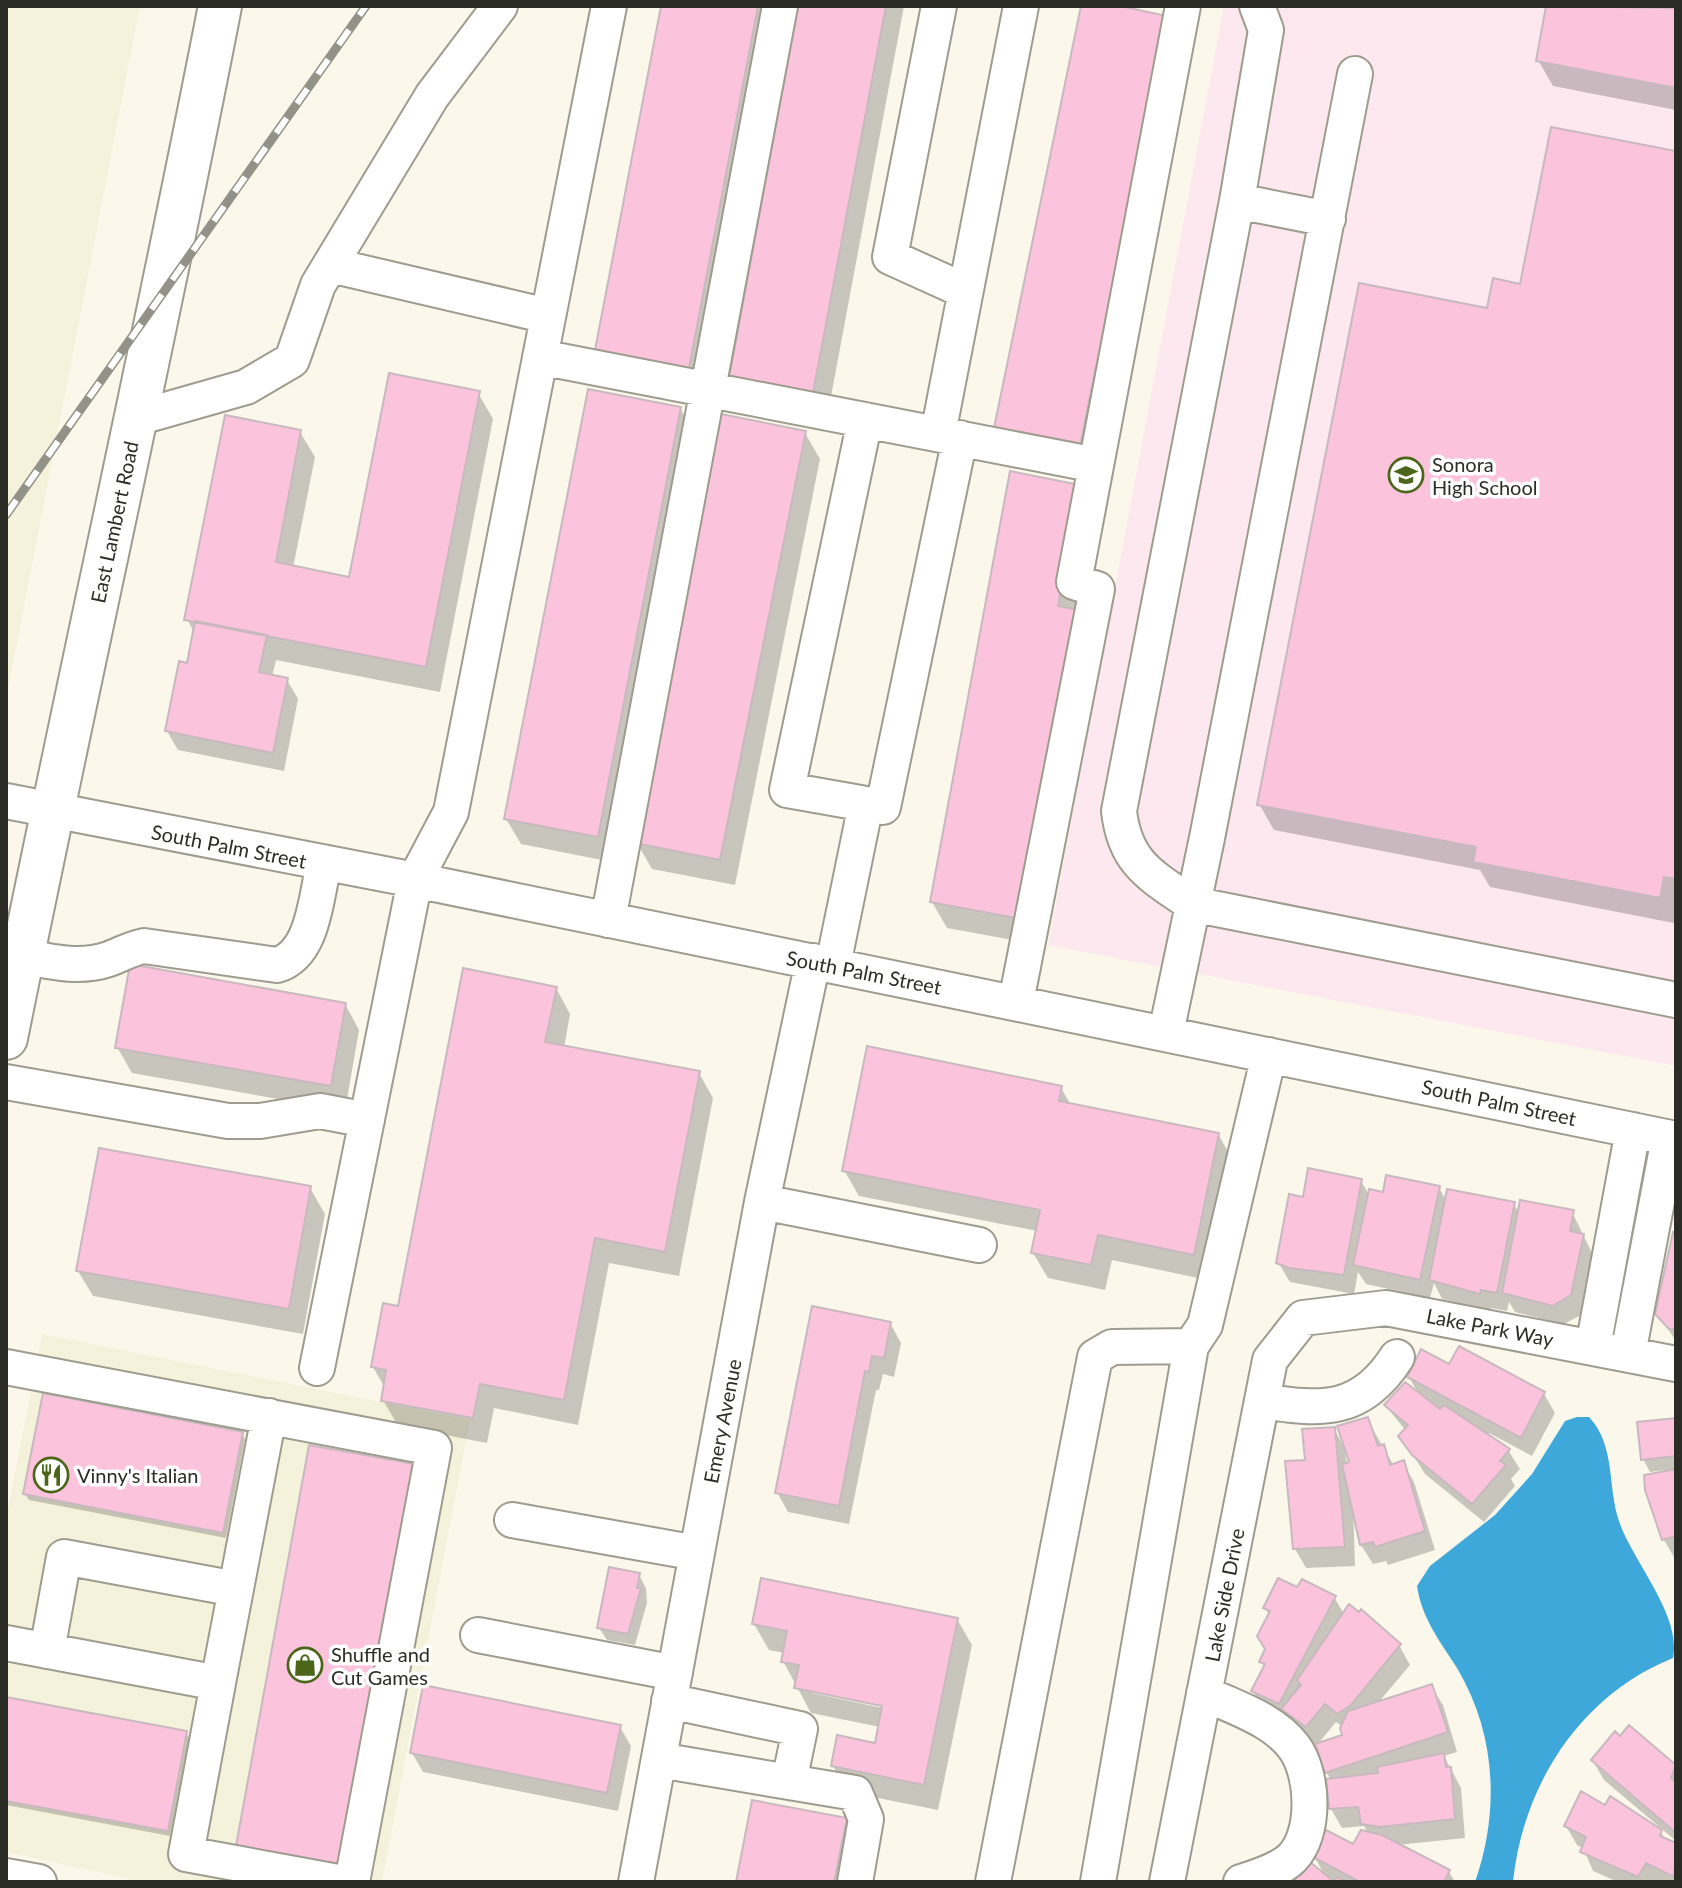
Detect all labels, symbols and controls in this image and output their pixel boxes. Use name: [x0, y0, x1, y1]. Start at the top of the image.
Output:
street label: East Lambert Road: [85, 439, 143, 605]
place label: Sonora High School: [1432, 452, 1538, 499]
school or university icon: Sonora High School: [1387, 456, 1425, 494]
street label: South Palm Street: [149, 819, 309, 873]
street label: South Palm Street: [784, 945, 944, 999]
street label: South Palm Street: [1420, 1074, 1578, 1130]
street label: Lake Park Way: [1424, 1303, 1556, 1351]
street label: Emery Avenue: [698, 1357, 746, 1485]
restaurant icon: Vinny's Italian: [32, 1456, 70, 1494]
place label: Vinny's Italian: [77, 1463, 198, 1487]
street label: Lake Side Drive: [1199, 1526, 1249, 1664]
place label: Shuffle and Cut Games: [331, 1642, 430, 1689]
shop icon: Shuffle and Cut Games: [286, 1646, 324, 1684]

